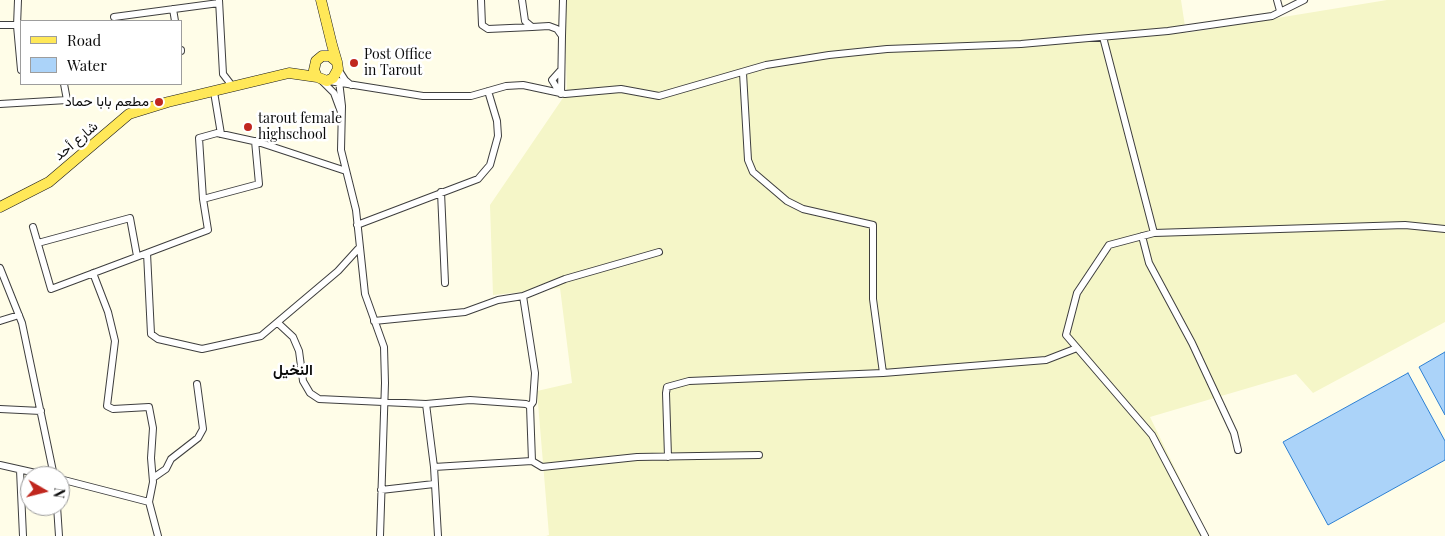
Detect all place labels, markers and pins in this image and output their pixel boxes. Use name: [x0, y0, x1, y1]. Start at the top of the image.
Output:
place label: Post Office in Tarout: [364, 47, 432, 80]
marker: Post Office in Tarout: [348, 57, 360, 69]
place label: مطعم بابا حماد: [65, 94, 149, 110]
marker: مطعم بابا حماد: [153, 96, 165, 108]
place label: tarout female highschool: [258, 111, 342, 144]
marker: tarout female highschool: [242, 121, 254, 133]

